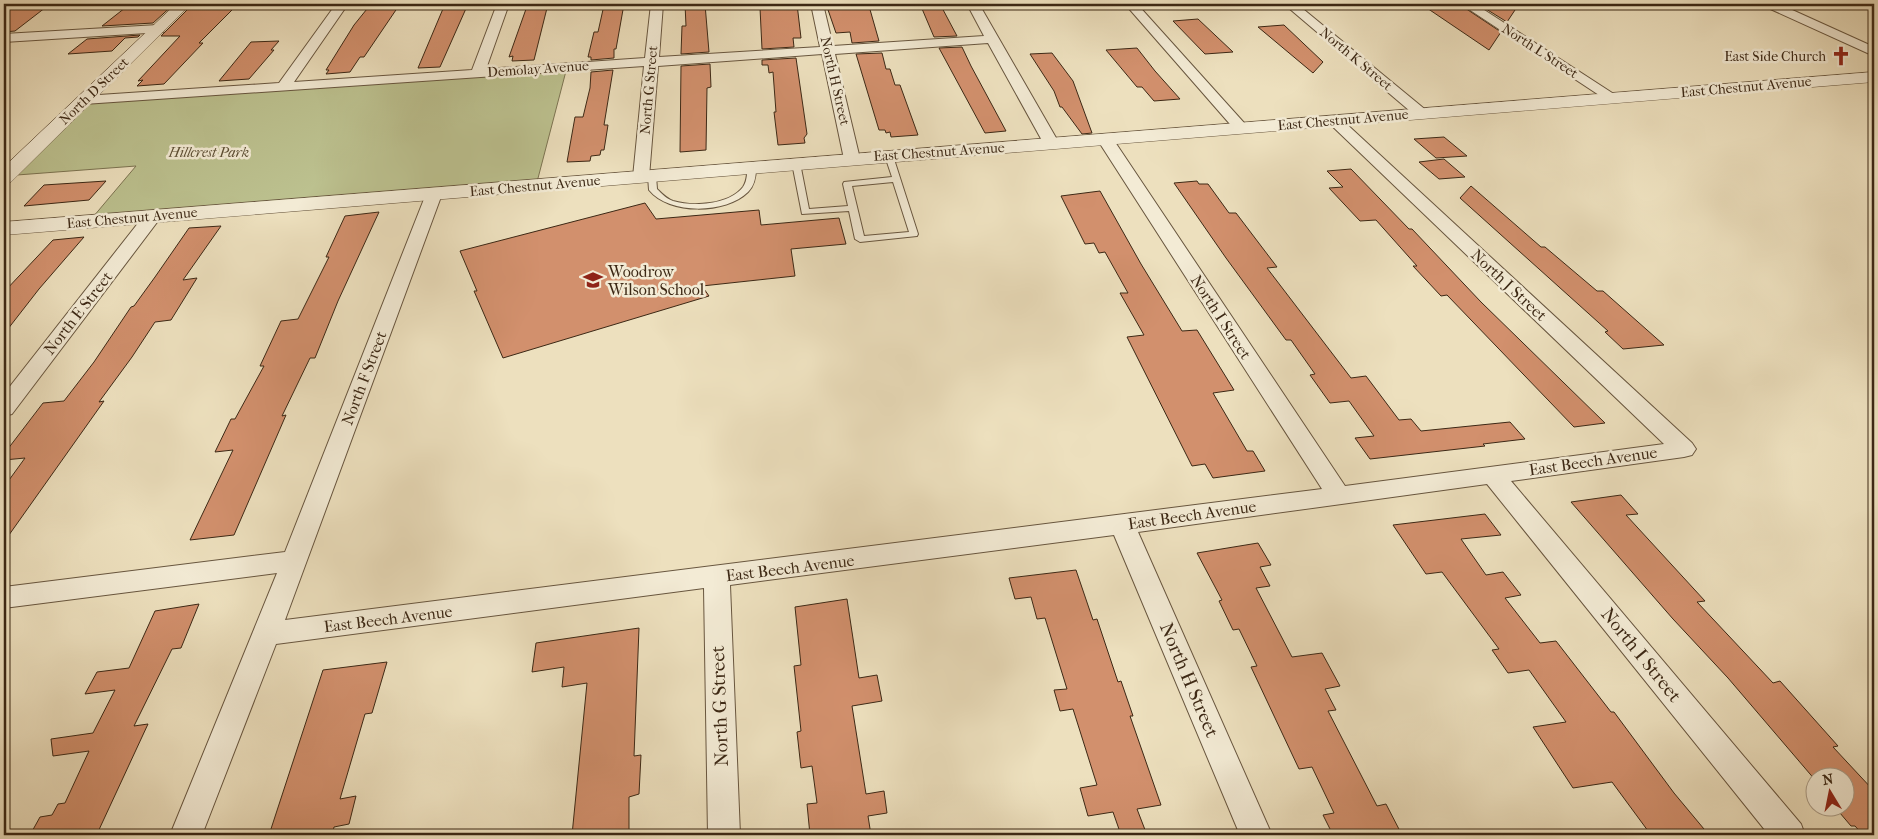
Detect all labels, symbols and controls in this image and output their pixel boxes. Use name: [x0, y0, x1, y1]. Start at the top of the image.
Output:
street label: North L Street: [1499, 20, 1581, 82]
street label: North K Street: [1316, 24, 1396, 94]
street label: North H Street: [817, 35, 853, 127]
street label: North G Street: [637, 45, 661, 135]
church icon: East Side Church: [1830, 45, 1852, 67]
place label: East Side Church: [1724, 48, 1826, 65]
street label: North D Street: [56, 54, 132, 128]
street label: Demolay Avenue: [487, 57, 590, 81]
street label: East Chestnut Avenue: [1680, 73, 1812, 101]
street label: East Chestnut Avenue: [1277, 106, 1409, 134]
street label: East Chestnut Avenue: [873, 139, 1005, 165]
park label: Hillcrest Park: [168, 144, 249, 161]
street label: East Chestnut Avenue: [469, 172, 601, 200]
street label: East Chestnut Avenue: [66, 204, 198, 232]
street label: North J Street: [1467, 245, 1551, 325]
place label: Woodrow Wilson School: [607, 262, 705, 299]
street label: North E Street: [40, 267, 117, 358]
school or university icon: Woodrow Wilson School: [582, 269, 604, 291]
street label: North I Street: [1187, 271, 1255, 363]
street label: North F Street: [337, 328, 391, 428]
street label: East Beech Avenue: [1528, 443, 1659, 479]
street label: East Beech Avenue: [1127, 497, 1258, 533]
street label: East Beech Avenue: [725, 551, 856, 585]
street label: East Beech Avenue: [323, 602, 454, 636]
street label: North I Street: [1596, 603, 1686, 707]
street label: North H Street: [1155, 619, 1223, 741]
street label: North G Street: [707, 645, 733, 767]
north arrow: [1806, 766, 1856, 816]
text: N: [1821, 770, 1835, 789]

